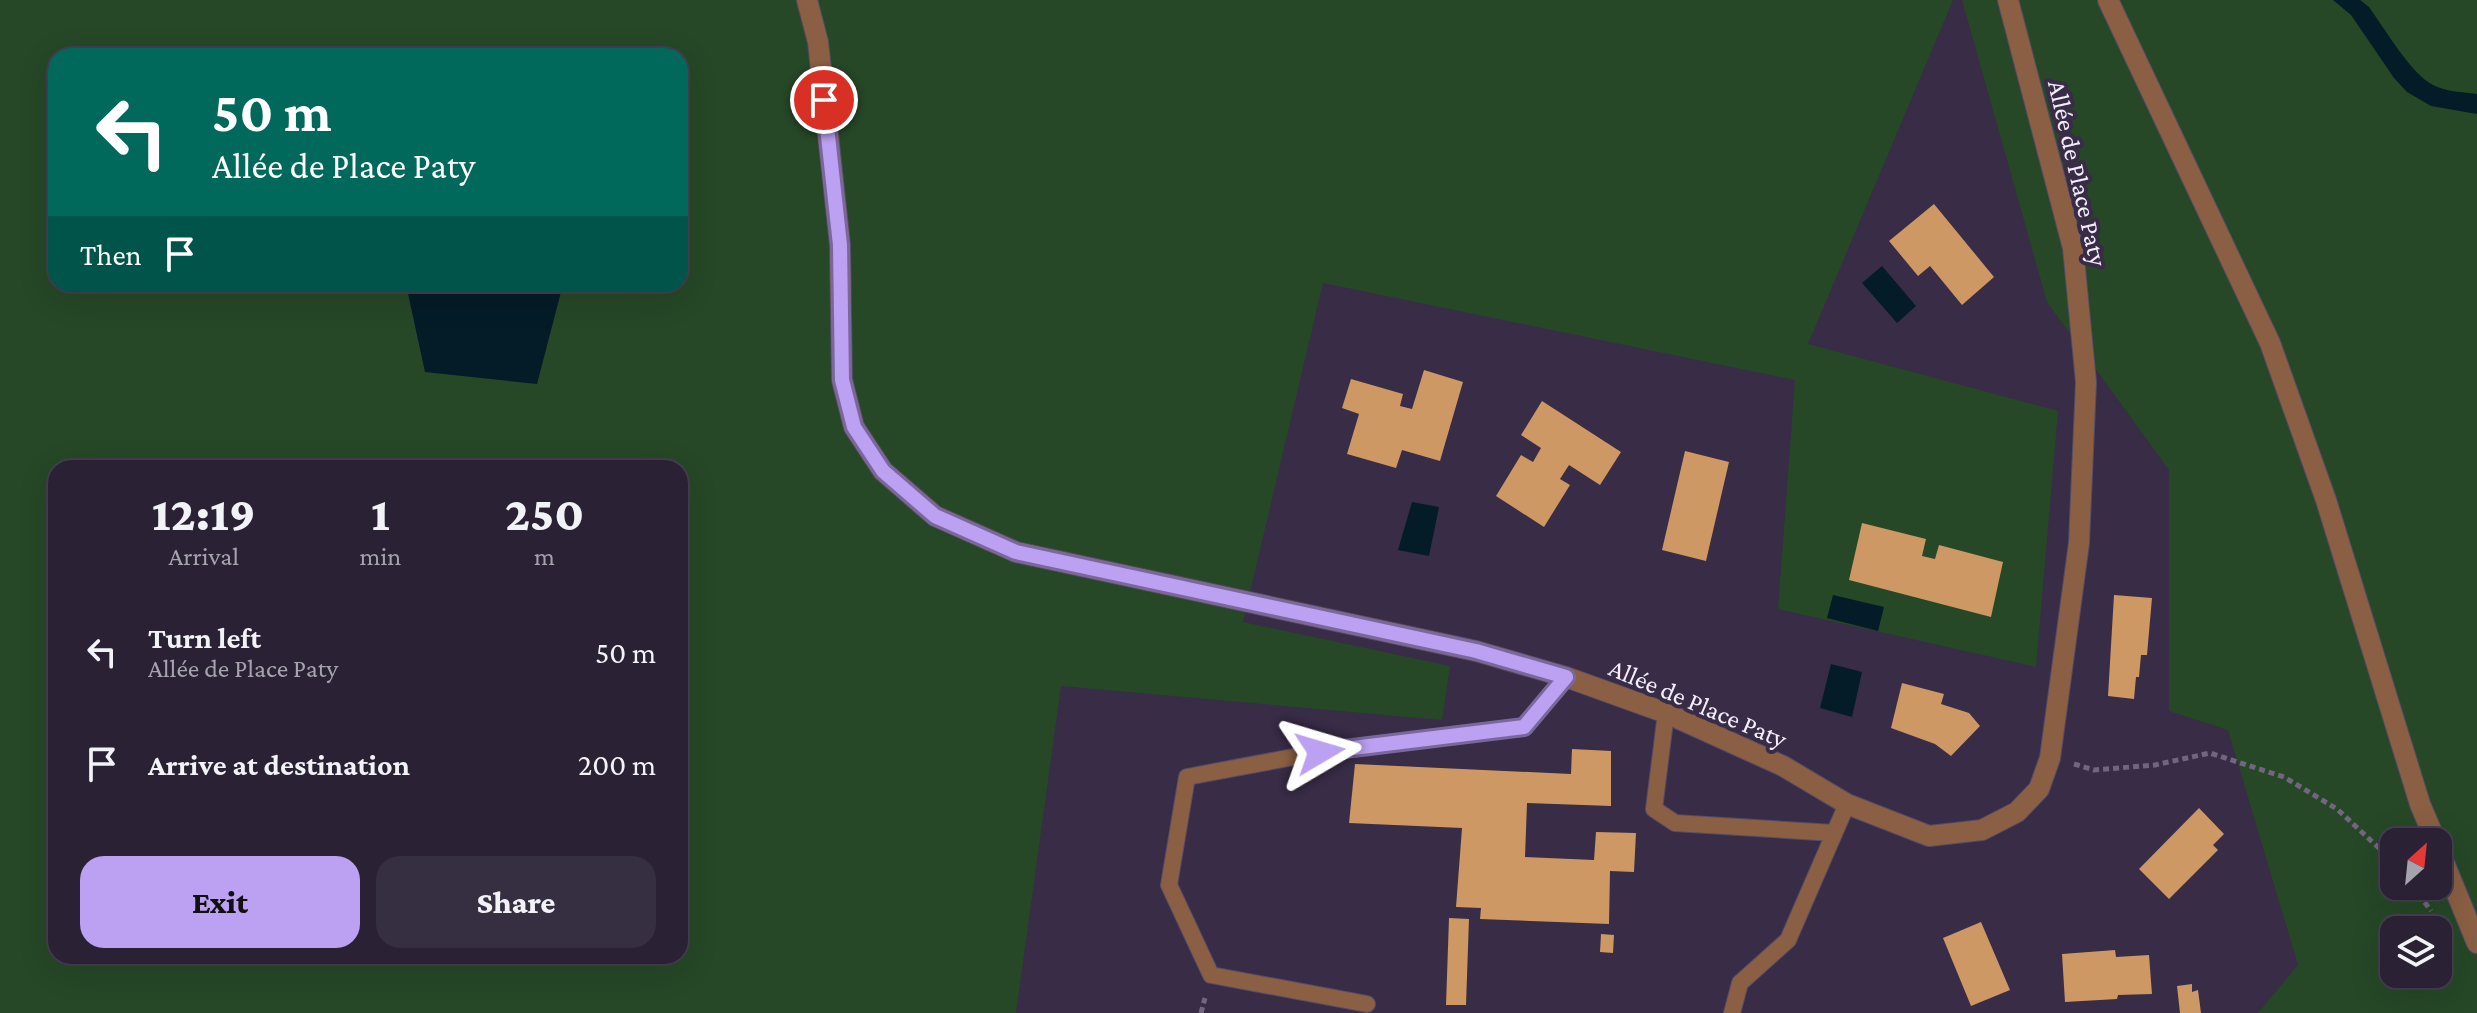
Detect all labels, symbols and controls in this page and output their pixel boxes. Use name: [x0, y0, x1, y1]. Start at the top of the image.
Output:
pin: [790, 66, 858, 134]
street label: Allée de Place Paty: [2042, 77, 2113, 270]
icon: arrive: [802, 78, 846, 122]
icon: left: [80, 80, 184, 184]
text: 50 m: [212, 81, 332, 143]
text: Allée de Place Paty: [212, 146, 475, 186]
icon: arrive: [158, 232, 202, 276]
text: Then: [80, 238, 142, 271]
text: 12:19: [152, 487, 256, 540]
text: 1: [371, 487, 390, 540]
text: 250: [505, 487, 584, 540]
text: Arrival: [168, 542, 239, 571]
text: min: [360, 542, 401, 571]
text: m: [534, 542, 555, 571]
text: Turn left: [148, 621, 261, 654]
icon: left: [80, 630, 124, 674]
text: 50 m: [595, 636, 656, 669]
street label: Allée de Place Paty: [1605, 653, 1792, 754]
text: Allée de Place Paty: [148, 654, 338, 683]
position arrow: [1278, 710, 1362, 794]
icon: arrive: [80, 742, 124, 786]
text: Arrive at destination: [148, 748, 410, 781]
text: 200 m: [578, 748, 656, 781]
north arrow: [2380, 828, 2452, 900]
map controls: [2380, 828, 2452, 988]
button: Exit: [80, 856, 360, 948]
button: Share: [376, 856, 656, 948]
button: layers: [2380, 916, 2452, 988]

